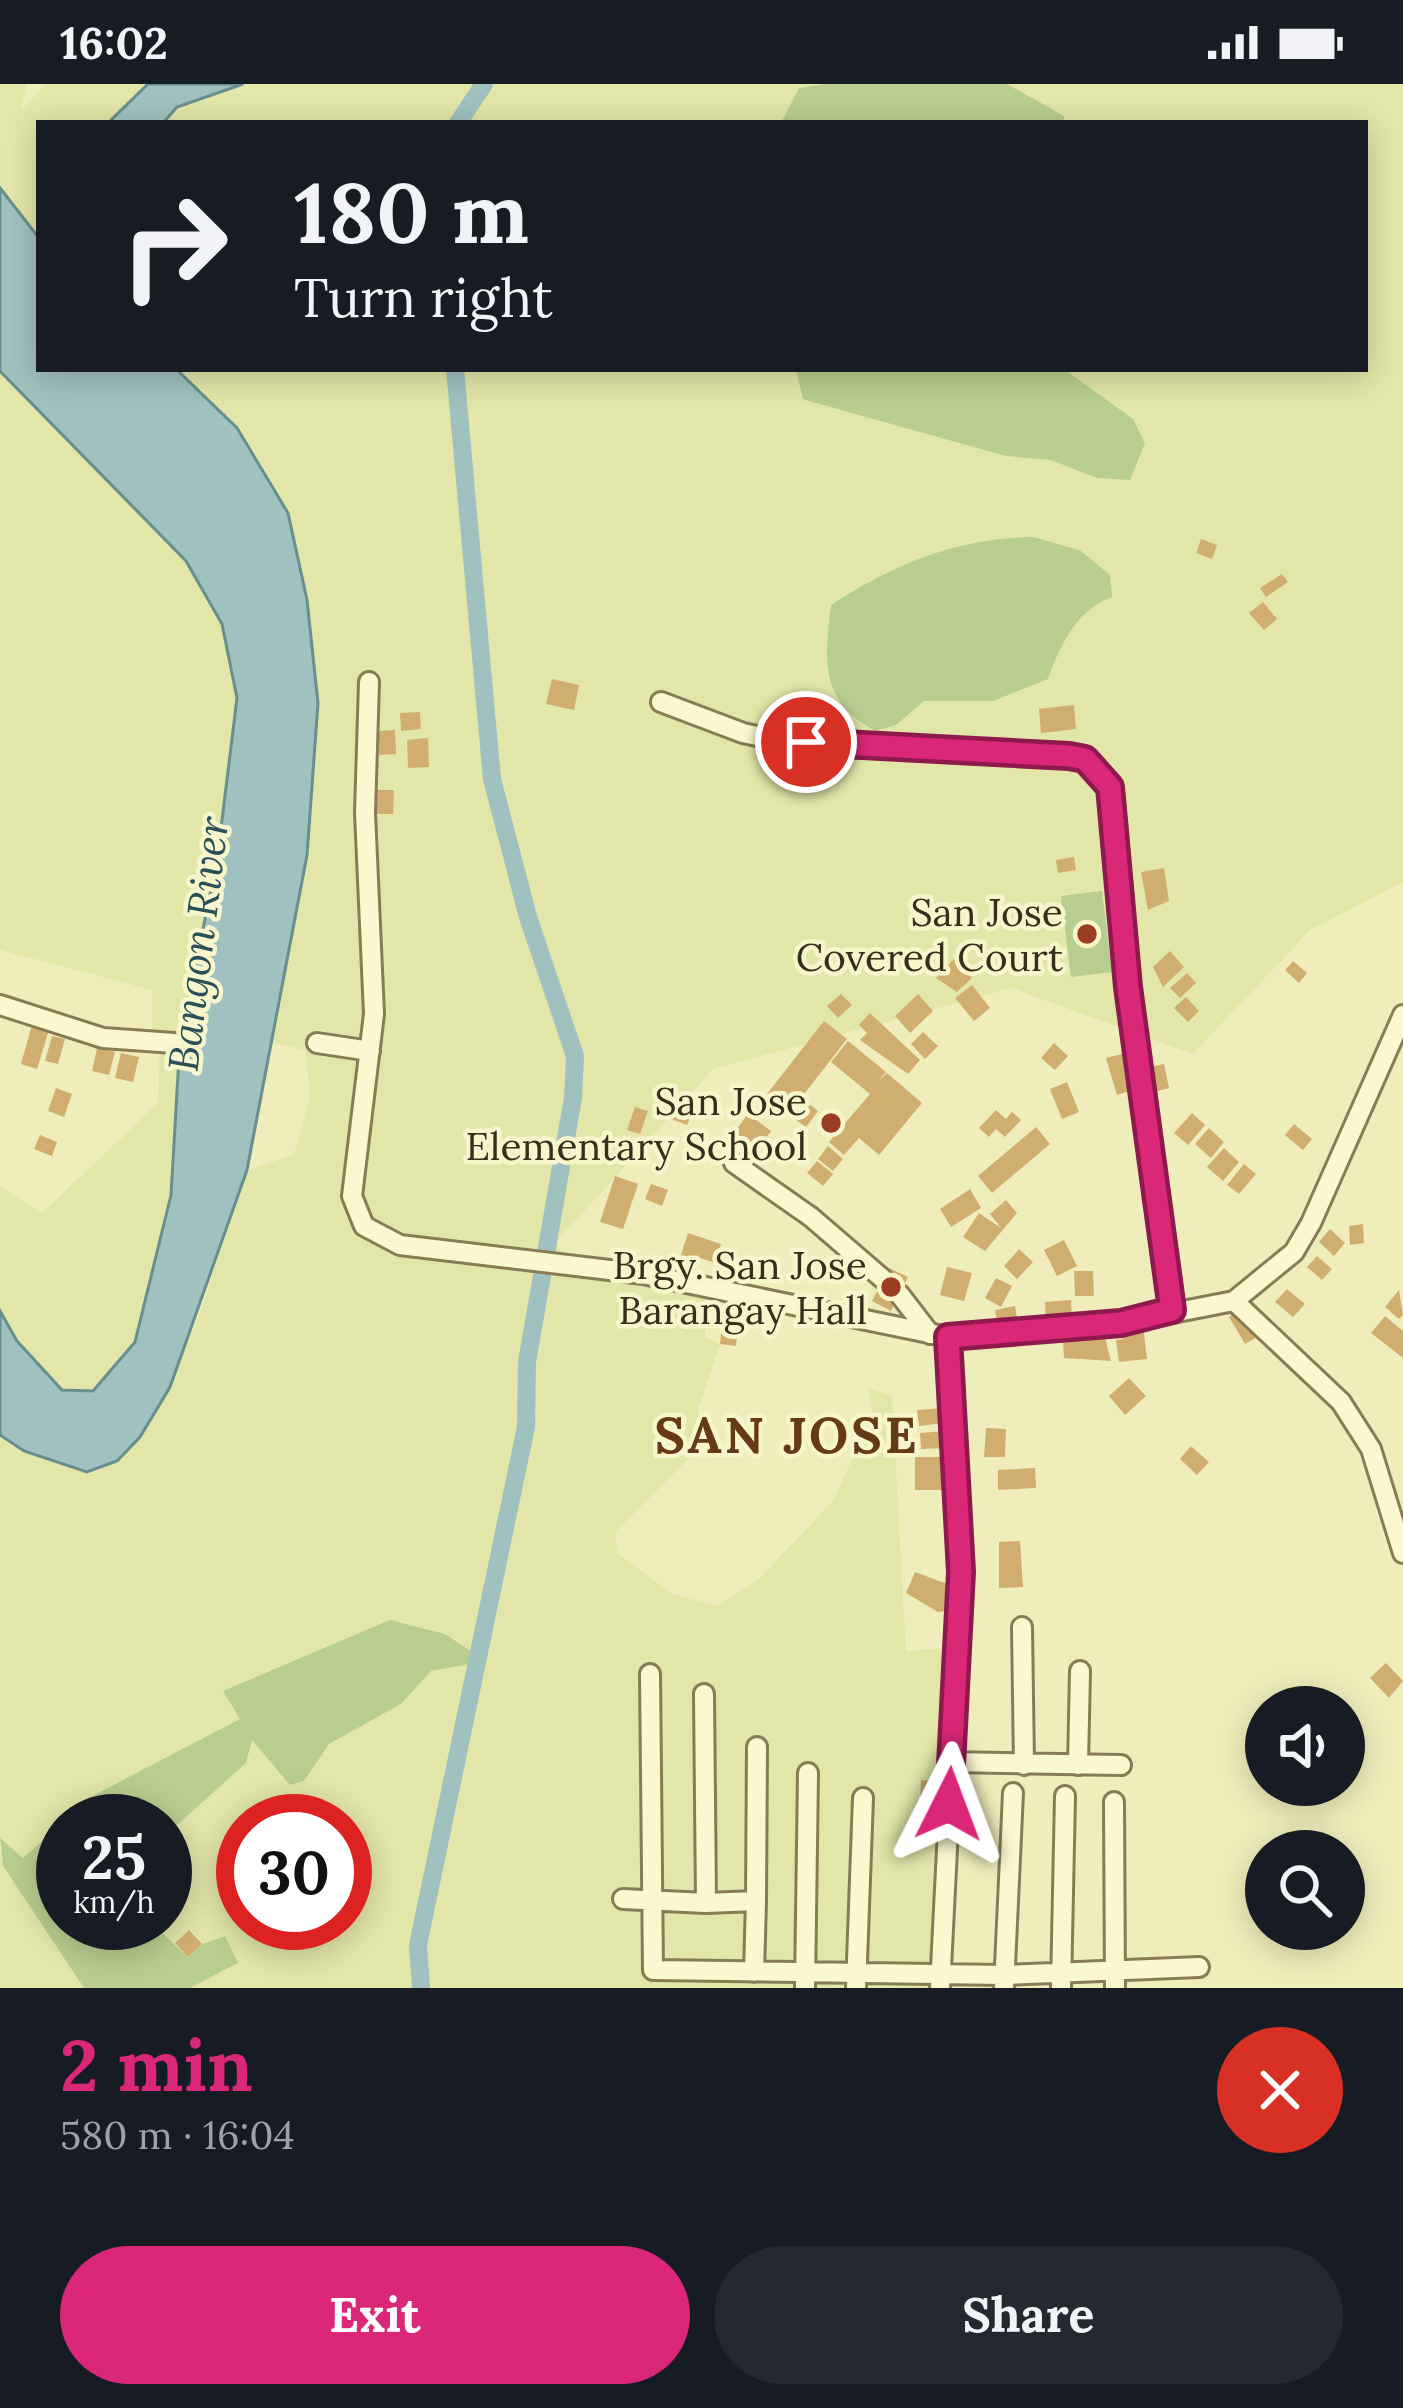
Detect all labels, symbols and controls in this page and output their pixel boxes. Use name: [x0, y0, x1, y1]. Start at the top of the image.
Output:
text: 16:02: [60, 14, 168, 71]
text: 180 m: [294, 158, 529, 266]
icon: right: [96, 168, 252, 324]
text: Turn right: [294, 263, 553, 332]
pin: [755, 691, 857, 793]
icon: arrive: [773, 709, 839, 775]
water label: Bangon River: [156, 813, 241, 1075]
place label: San Jose Covered Court: [796, 887, 1063, 982]
marker: San Jose Covered Court: [1074, 921, 1100, 947]
place label: San Jose Elementary School: [466, 1076, 807, 1171]
marker: San Jose Elementary School: [818, 1110, 844, 1136]
place label: Brgy. San Jose Barangay Hall: [612, 1240, 867, 1335]
marker: Brgy. San Jose Barangay Hall: [878, 1274, 904, 1300]
district label: SAN JOSE: [654, 1402, 920, 1467]
map controls: [1245, 1686, 1365, 1950]
button: sound: [1245, 1686, 1365, 1806]
position arrow: [886, 1741, 1012, 1867]
speed limit sign: 30: [216, 1794, 372, 1950]
text: 25: [82, 1819, 146, 1895]
button: search: [1245, 1830, 1365, 1950]
text: km/h: [73, 1883, 155, 1921]
text: 2 min: [60, 2019, 253, 2111]
button: close: [1217, 2027, 1343, 2153]
text: 580 m · 16:04: [60, 2110, 295, 2160]
button: Exit: [60, 2246, 690, 2384]
button: Share: [714, 2246, 1343, 2384]

